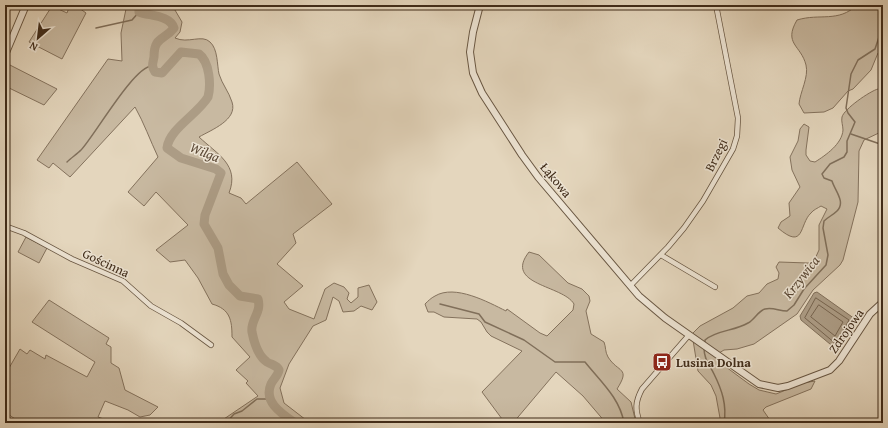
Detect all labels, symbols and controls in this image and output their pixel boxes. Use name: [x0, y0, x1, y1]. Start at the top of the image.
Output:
north arrow: [18, 18, 58, 58]
text: N: [26, 38, 40, 56]
street label: Brzegi: [700, 135, 732, 175]
water label: Wilga: [187, 137, 223, 167]
street label: Łąkowa: [536, 158, 577, 202]
street label: Gościnna: [79, 244, 133, 282]
water label: Krzywica: [777, 251, 824, 303]
street label: Zdrojowa: [824, 304, 869, 357]
bus stop icon: Lusina Dolna: [651, 351, 673, 373]
place label: Lusina Dolna: [676, 353, 751, 372]

